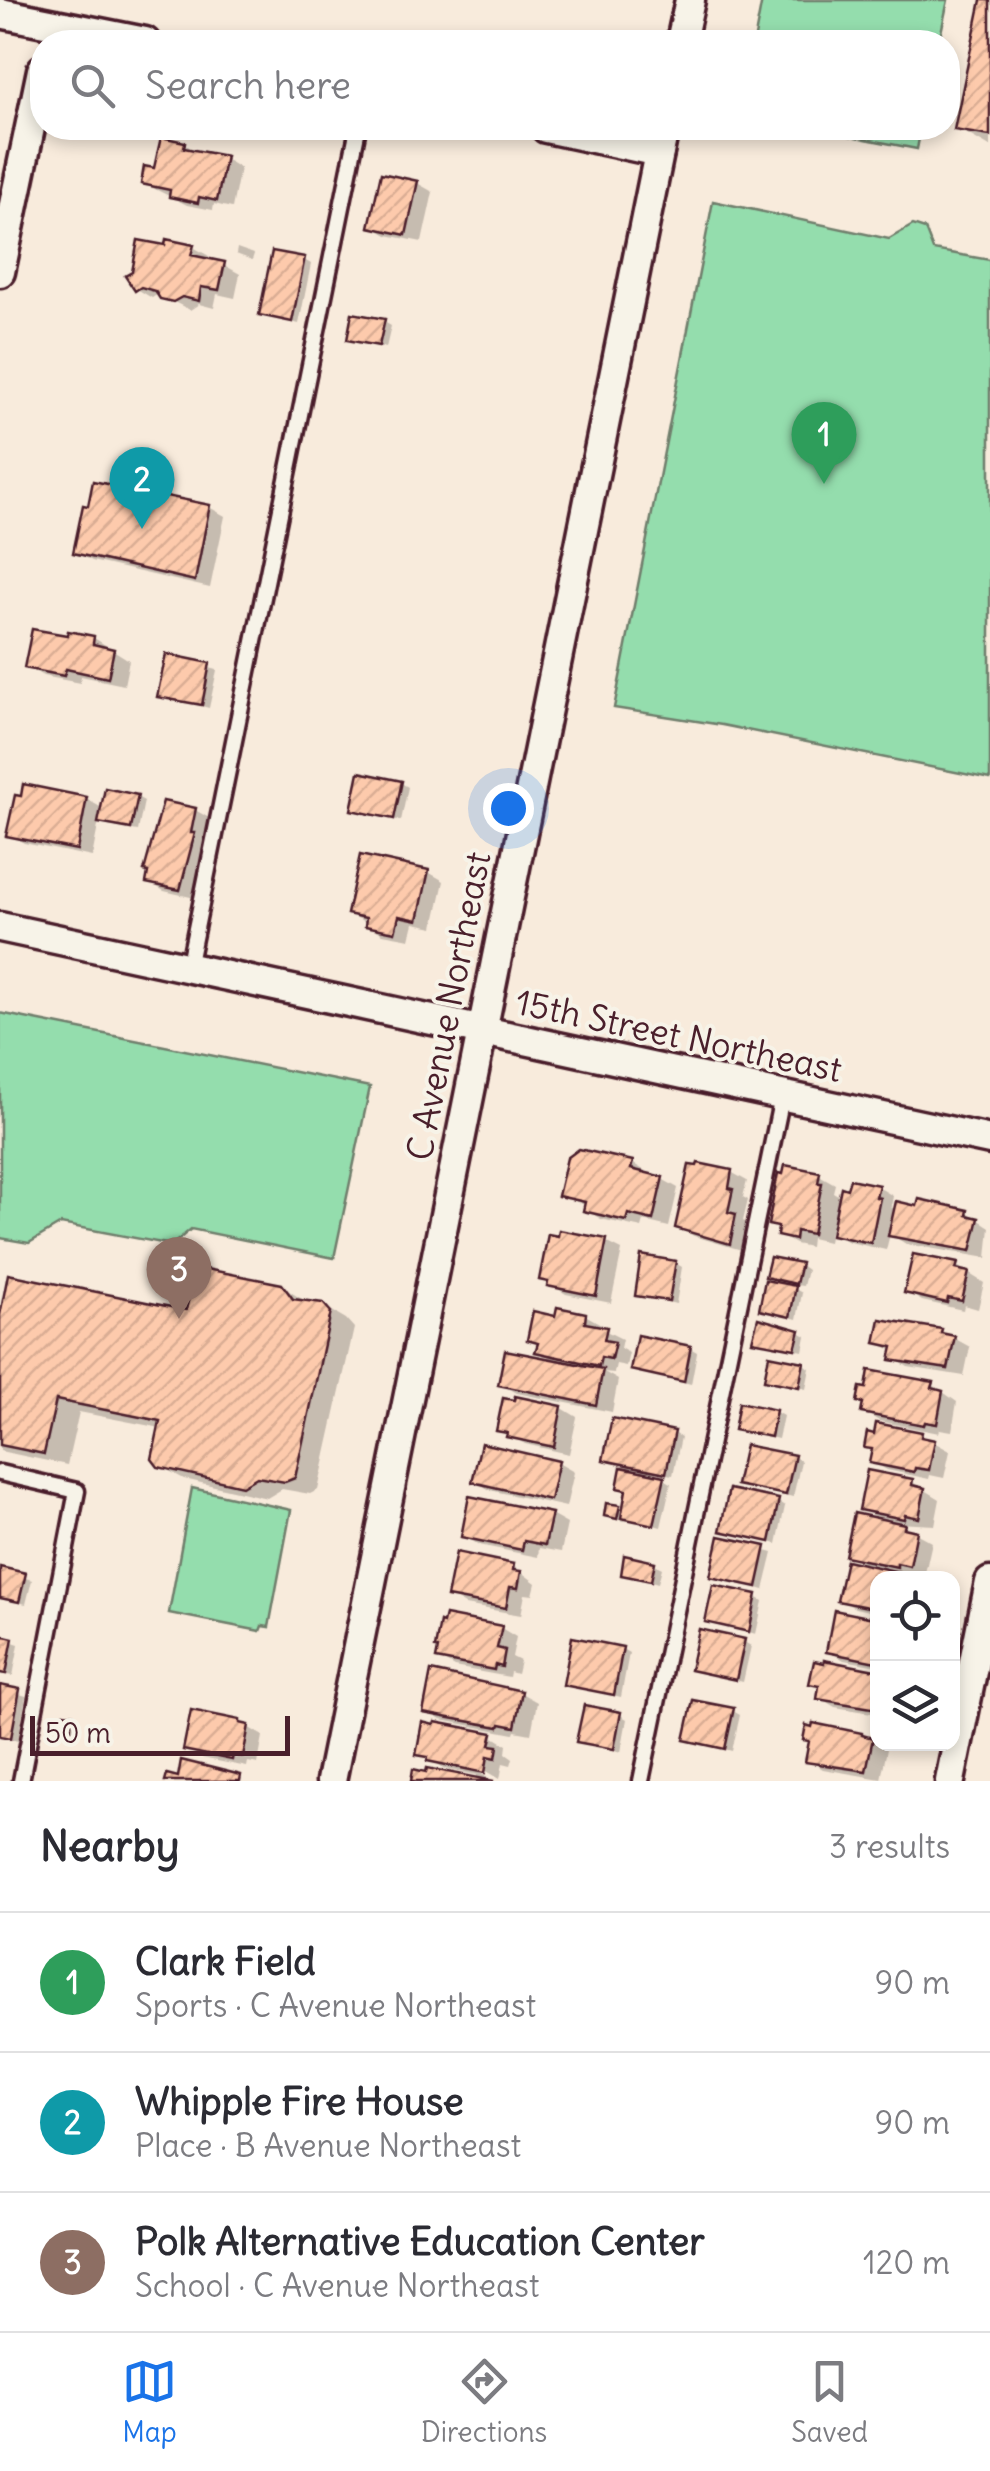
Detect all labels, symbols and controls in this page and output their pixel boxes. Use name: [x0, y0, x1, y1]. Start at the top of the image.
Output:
search box: [30, 30, 960, 140]
icon: search: [65, 58, 120, 113]
text: Search here: [145, 62, 351, 109]
pin: 1: [792, 402, 856, 484]
pin: 2: [110, 446, 174, 529]
your location: [483, 783, 534, 834]
street label: C Avenue Northeast: [397, 848, 500, 1164]
street label: 15th Street Northeast: [512, 979, 846, 1091]
pin: 3: [146, 1236, 212, 1319]
map controls: [870, 1571, 960, 1751]
button: locate: [870, 1571, 960, 1661]
button: layers: [870, 1661, 960, 1751]
scale bar: [30, 1711, 290, 1756]
text: 50 m: [45, 1715, 111, 1751]
text: Nearby: [40, 1820, 179, 1872]
text: 3 results: [829, 1826, 950, 1867]
text: Clark Field: [135, 1938, 316, 1985]
text: 1: [66, 1962, 79, 2003]
text: 90 m: [875, 1962, 950, 2003]
text: Sports · C Avenue Northeast: [135, 1985, 536, 2026]
text: Whipple Fire House: [135, 2078, 464, 2125]
text: 2: [64, 2102, 81, 2143]
text: 90 m: [875, 2102, 950, 2143]
text: Place · B Avenue Northeast: [135, 2125, 521, 2166]
text: Polk Alternative Education Center: [135, 2218, 705, 2265]
text: 3: [63, 2242, 82, 2283]
text: 120 m: [863, 2242, 950, 2283]
text: School · C Avenue Northeast: [135, 2265, 540, 2306]
tab: Map: [122, 2354, 177, 2450]
tab: Directions: [421, 2354, 547, 2450]
tab: Saved: [791, 2354, 868, 2450]

